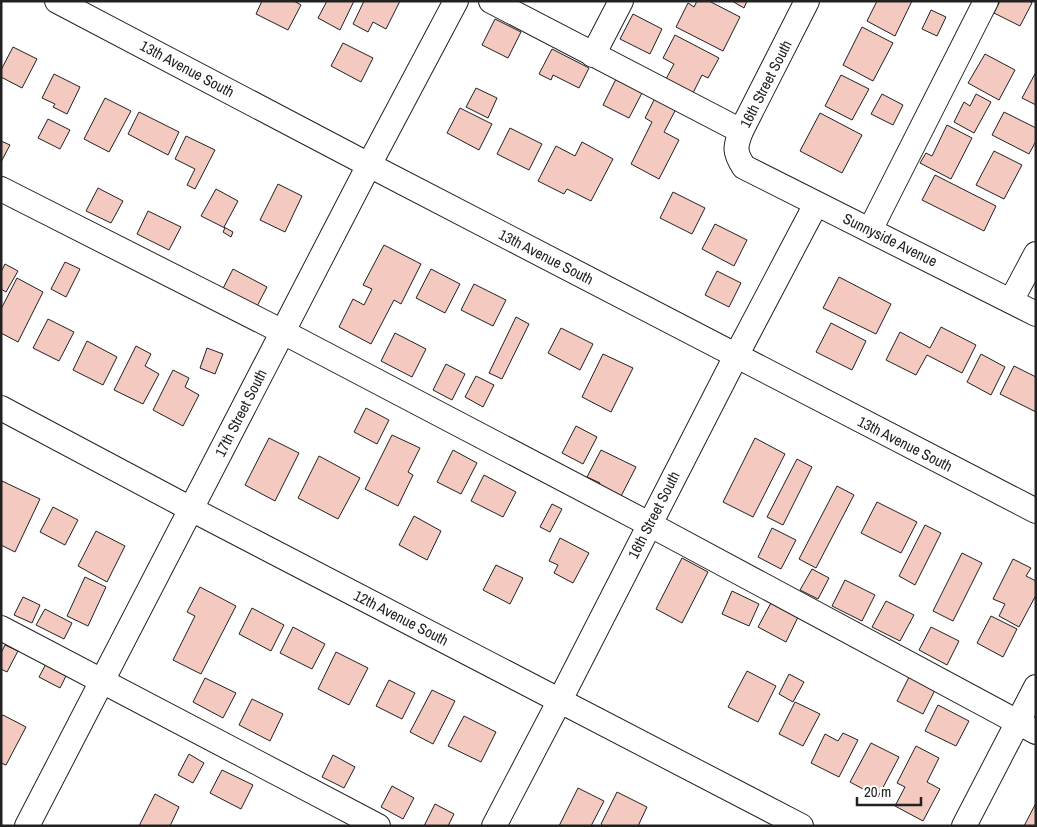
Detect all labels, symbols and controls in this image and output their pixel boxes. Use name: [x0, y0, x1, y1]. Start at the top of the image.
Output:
street label: 13th Avenue South: [136, 35, 238, 102]
street label: 16th Street South: [734, 36, 797, 131]
street label: Sunnyside Avenue: [840, 208, 941, 271]
street label: 13th Avenue South: [495, 224, 597, 289]
street label: 17th Street South: [209, 365, 272, 460]
street label: 13th Avenue South: [854, 411, 956, 476]
street label: 16th Street South: [622, 467, 685, 562]
street label: 12th Avenue South: [350, 585, 452, 650]
scale bar: [857, 774, 921, 806]
text: 20 m: [864, 781, 891, 802]

